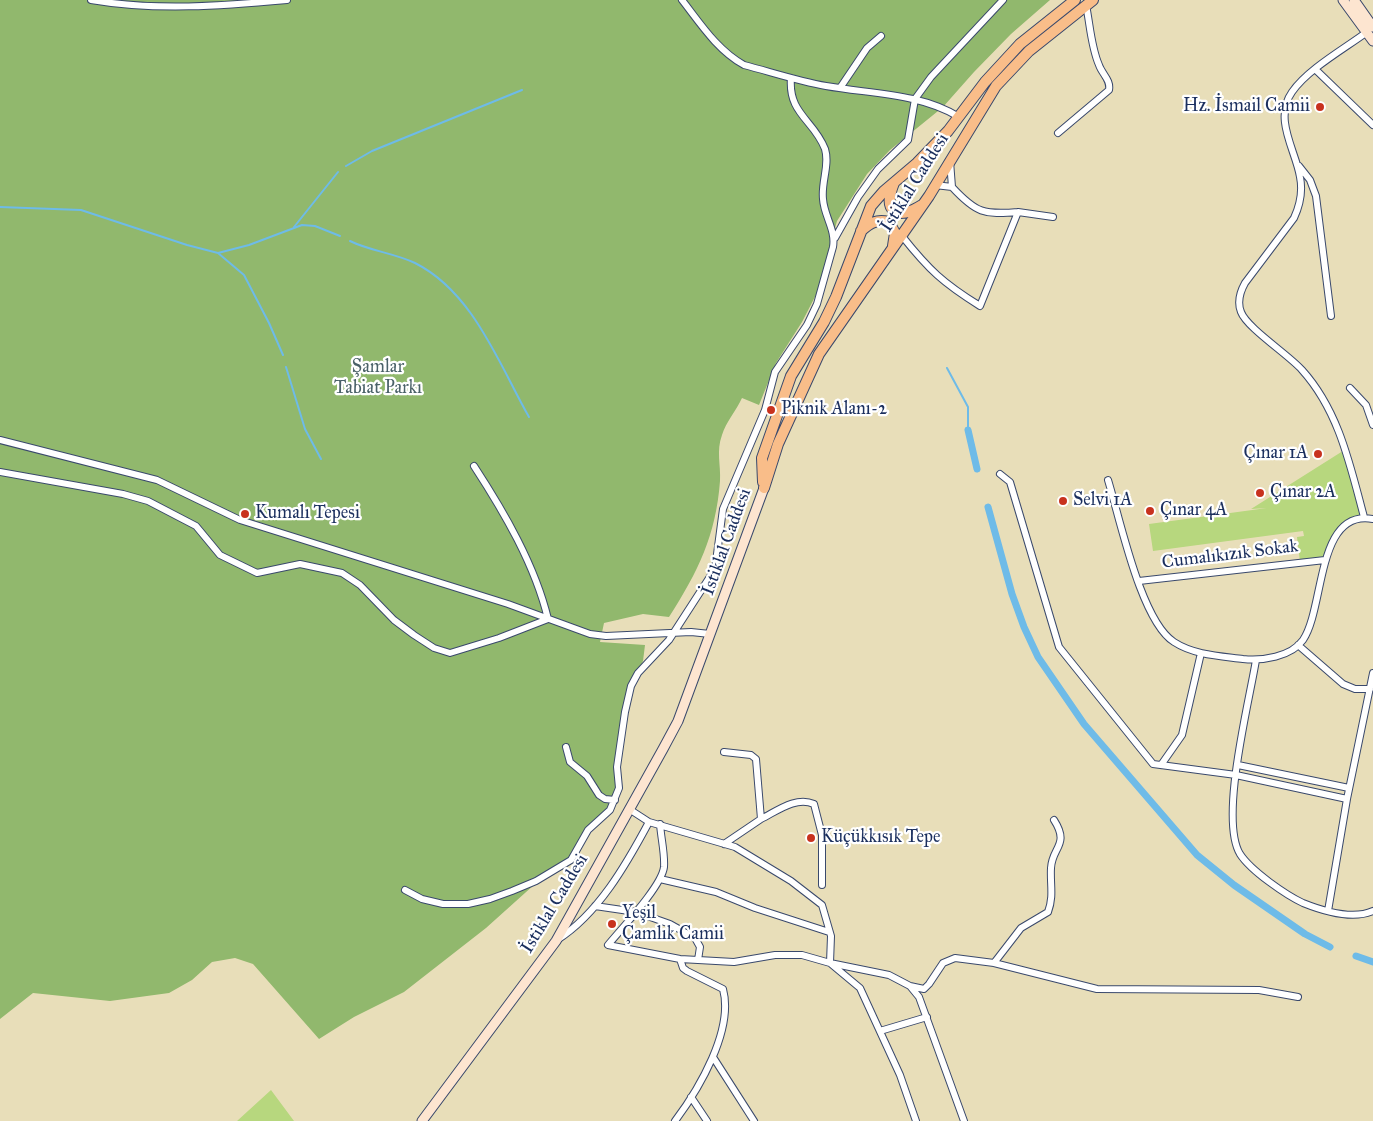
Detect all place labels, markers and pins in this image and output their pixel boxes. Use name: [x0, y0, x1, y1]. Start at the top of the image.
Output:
place label: Hz. İsmail Camii: [1183, 96, 1310, 118]
marker: Hz. İsmail Camii: [1314, 101, 1326, 113]
place label: Piknik Alanı-2: [781, 399, 887, 421]
marker: Piknik Alanı-2: [765, 404, 777, 416]
place label: Çınar 1A: [1244, 443, 1308, 465]
marker: Çınar 1A: [1312, 448, 1324, 460]
place label: Çınar 2A: [1270, 482, 1336, 504]
marker: Çınar 2A: [1254, 487, 1266, 499]
place label: Selvi 1A: [1073, 490, 1132, 512]
marker: Selvi 1A: [1057, 495, 1069, 507]
place label: Çınar 4A: [1160, 500, 1227, 522]
place label: Kumalı Tepesi: [255, 503, 360, 525]
marker: Çınar 4A: [1144, 505, 1156, 517]
marker: Kumalı Tepesi: [239, 508, 251, 520]
place label: Küçükkısık Tepe: [821, 827, 941, 849]
marker: Küçükkısık Tepe: [805, 832, 817, 844]
place label: Yeşil Çamlık Camii: [622, 903, 724, 946]
marker: Yeşil Çamlık Camii: [606, 918, 618, 930]

